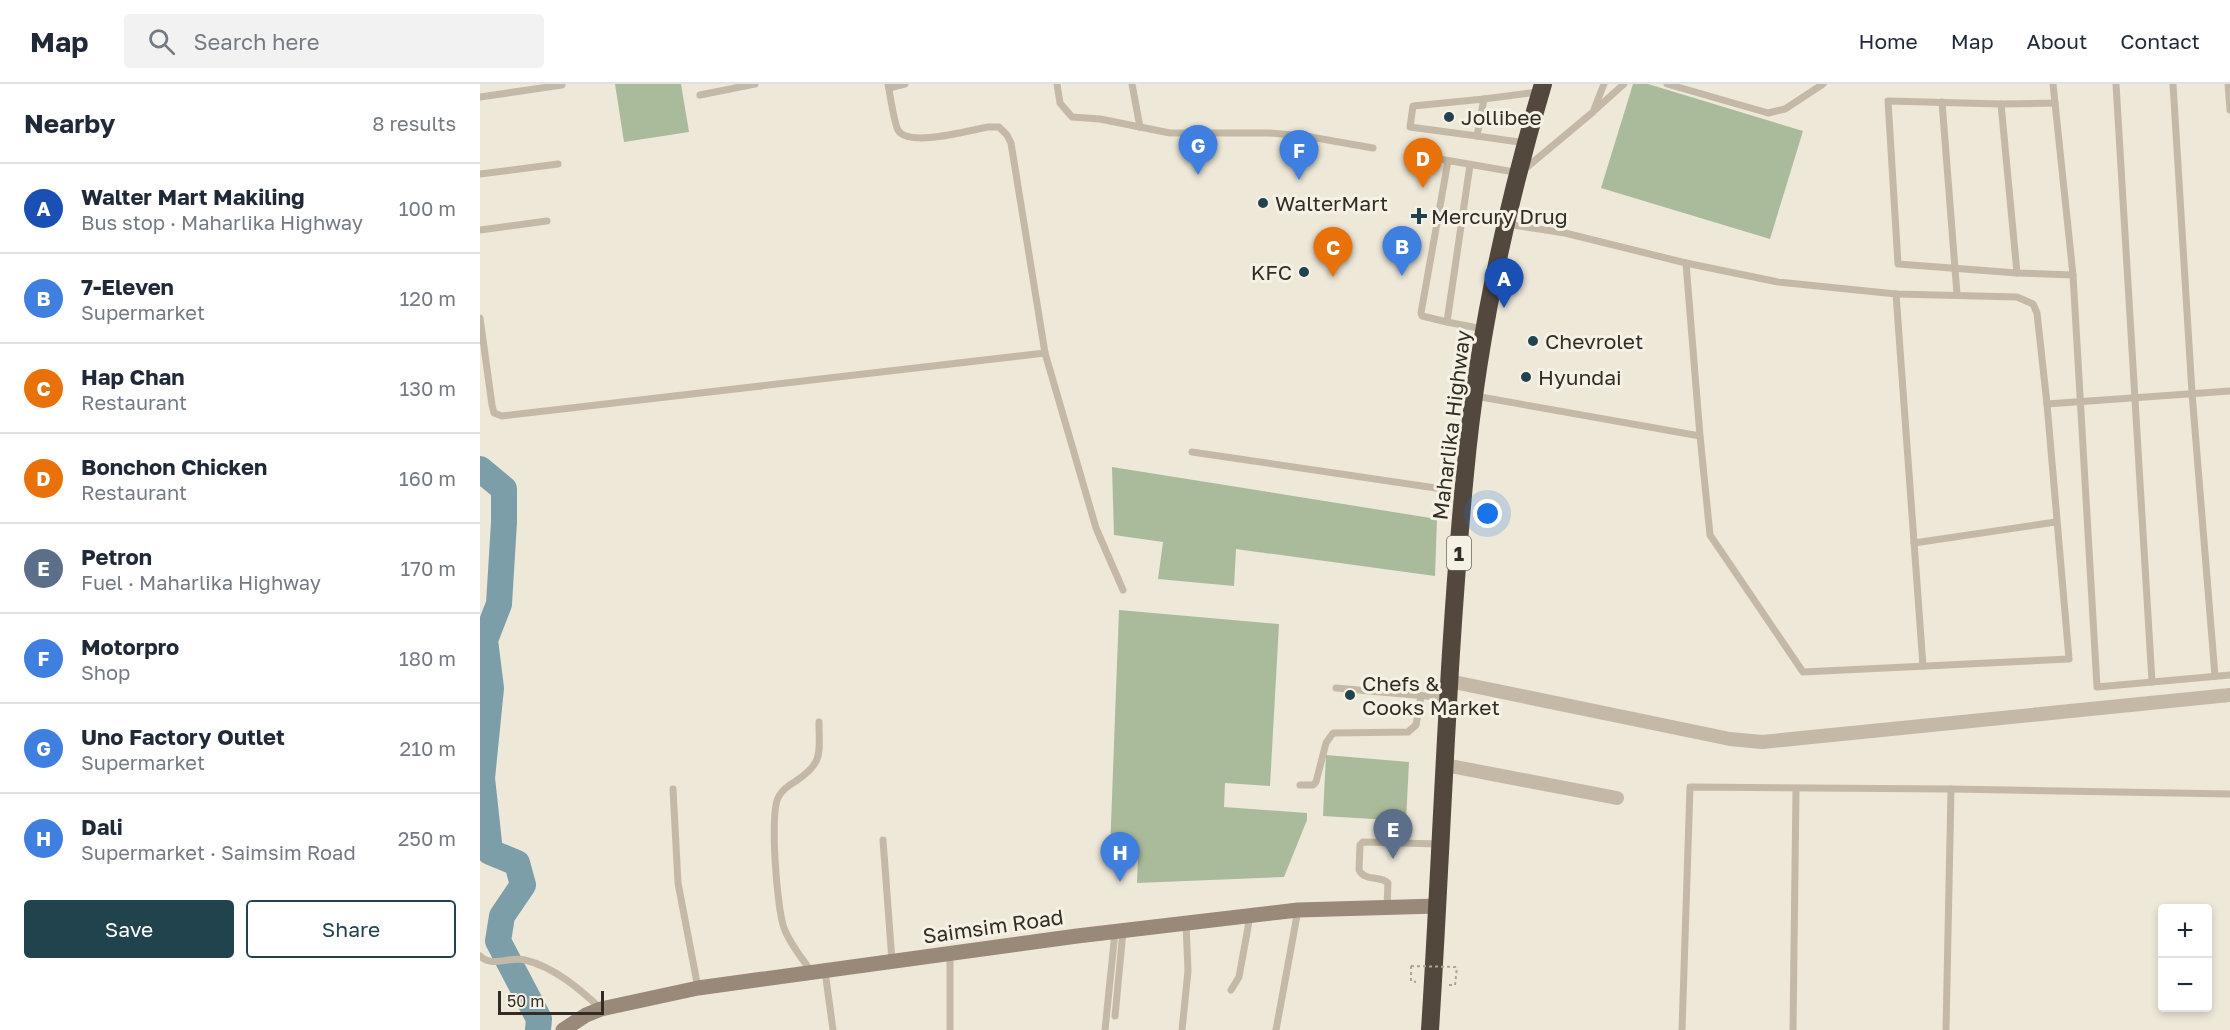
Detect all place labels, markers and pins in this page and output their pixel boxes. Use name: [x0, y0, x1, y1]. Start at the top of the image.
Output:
place label: Jollibee: [1461, 104, 1542, 130]
marker: Jollibee: [1442, 110, 1456, 124]
pin: G: [1178, 126, 1218, 175]
pin: F: [1280, 130, 1318, 180]
pin: D: [1404, 138, 1442, 188]
place label: WalterMart: [1275, 190, 1388, 216]
marker: WalterMart: [1256, 196, 1270, 210]
place label: Mercury Drug: [1431, 203, 1568, 229]
marker: Mercury Drug: [1412, 209, 1426, 223]
pin: B: [1382, 226, 1422, 276]
pin: C: [1314, 228, 1352, 277]
pin: A: [1484, 258, 1524, 308]
place label: KFC: [1251, 259, 1292, 285]
marker: KFC: [1297, 265, 1311, 279]
place label: Chevrolet: [1545, 328, 1643, 354]
marker: Chevrolet: [1526, 334, 1540, 348]
place label: Hyundai: [1538, 364, 1622, 390]
marker: Hyundai: [1519, 370, 1533, 384]
place label: Chefs & Cooks Market: [1362, 670, 1500, 720]
marker: Chefs & Cooks Market: [1343, 688, 1357, 702]
pin: E: [1374, 810, 1412, 859]
pin: H: [1100, 832, 1140, 882]

